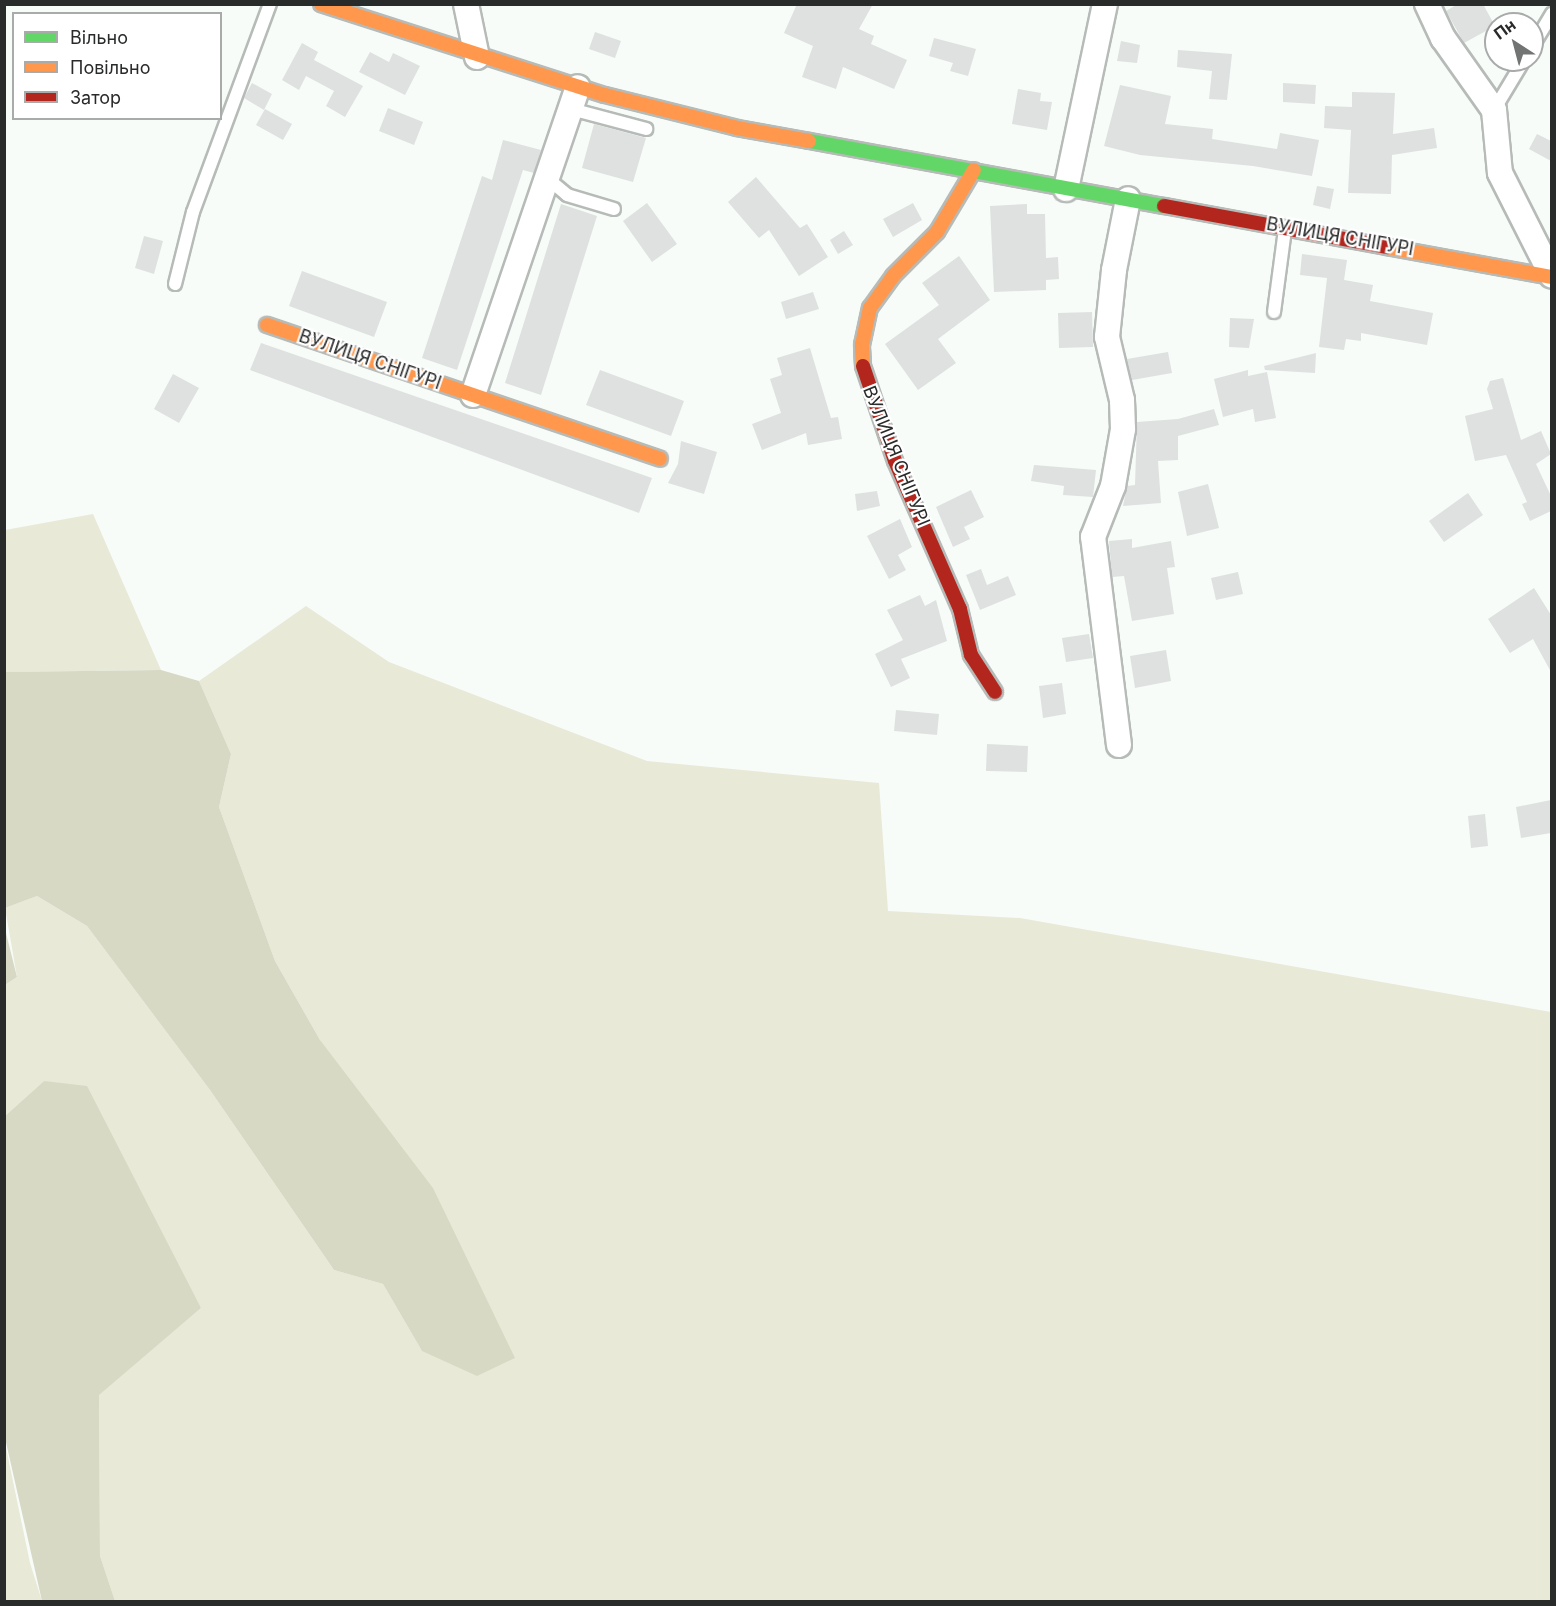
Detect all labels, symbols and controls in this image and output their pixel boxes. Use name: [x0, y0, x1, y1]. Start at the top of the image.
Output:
legend: [12, 12, 222, 120]
north arrow: [1484, 12, 1544, 72]
text: Пн: [1490, 15, 1519, 44]
text: Вільно: [70, 27, 128, 48]
text: Повільно: [70, 57, 151, 78]
text: Затор: [70, 87, 121, 108]
street label: ВУЛИЦЯ СНІГУРІ: [1265, 213, 1415, 261]
street label: ВУЛИЦЯ СНІГУРІ: [296, 326, 444, 394]
street label: ВУЛИЦЯ СНІГУРІ: [858, 383, 934, 529]

